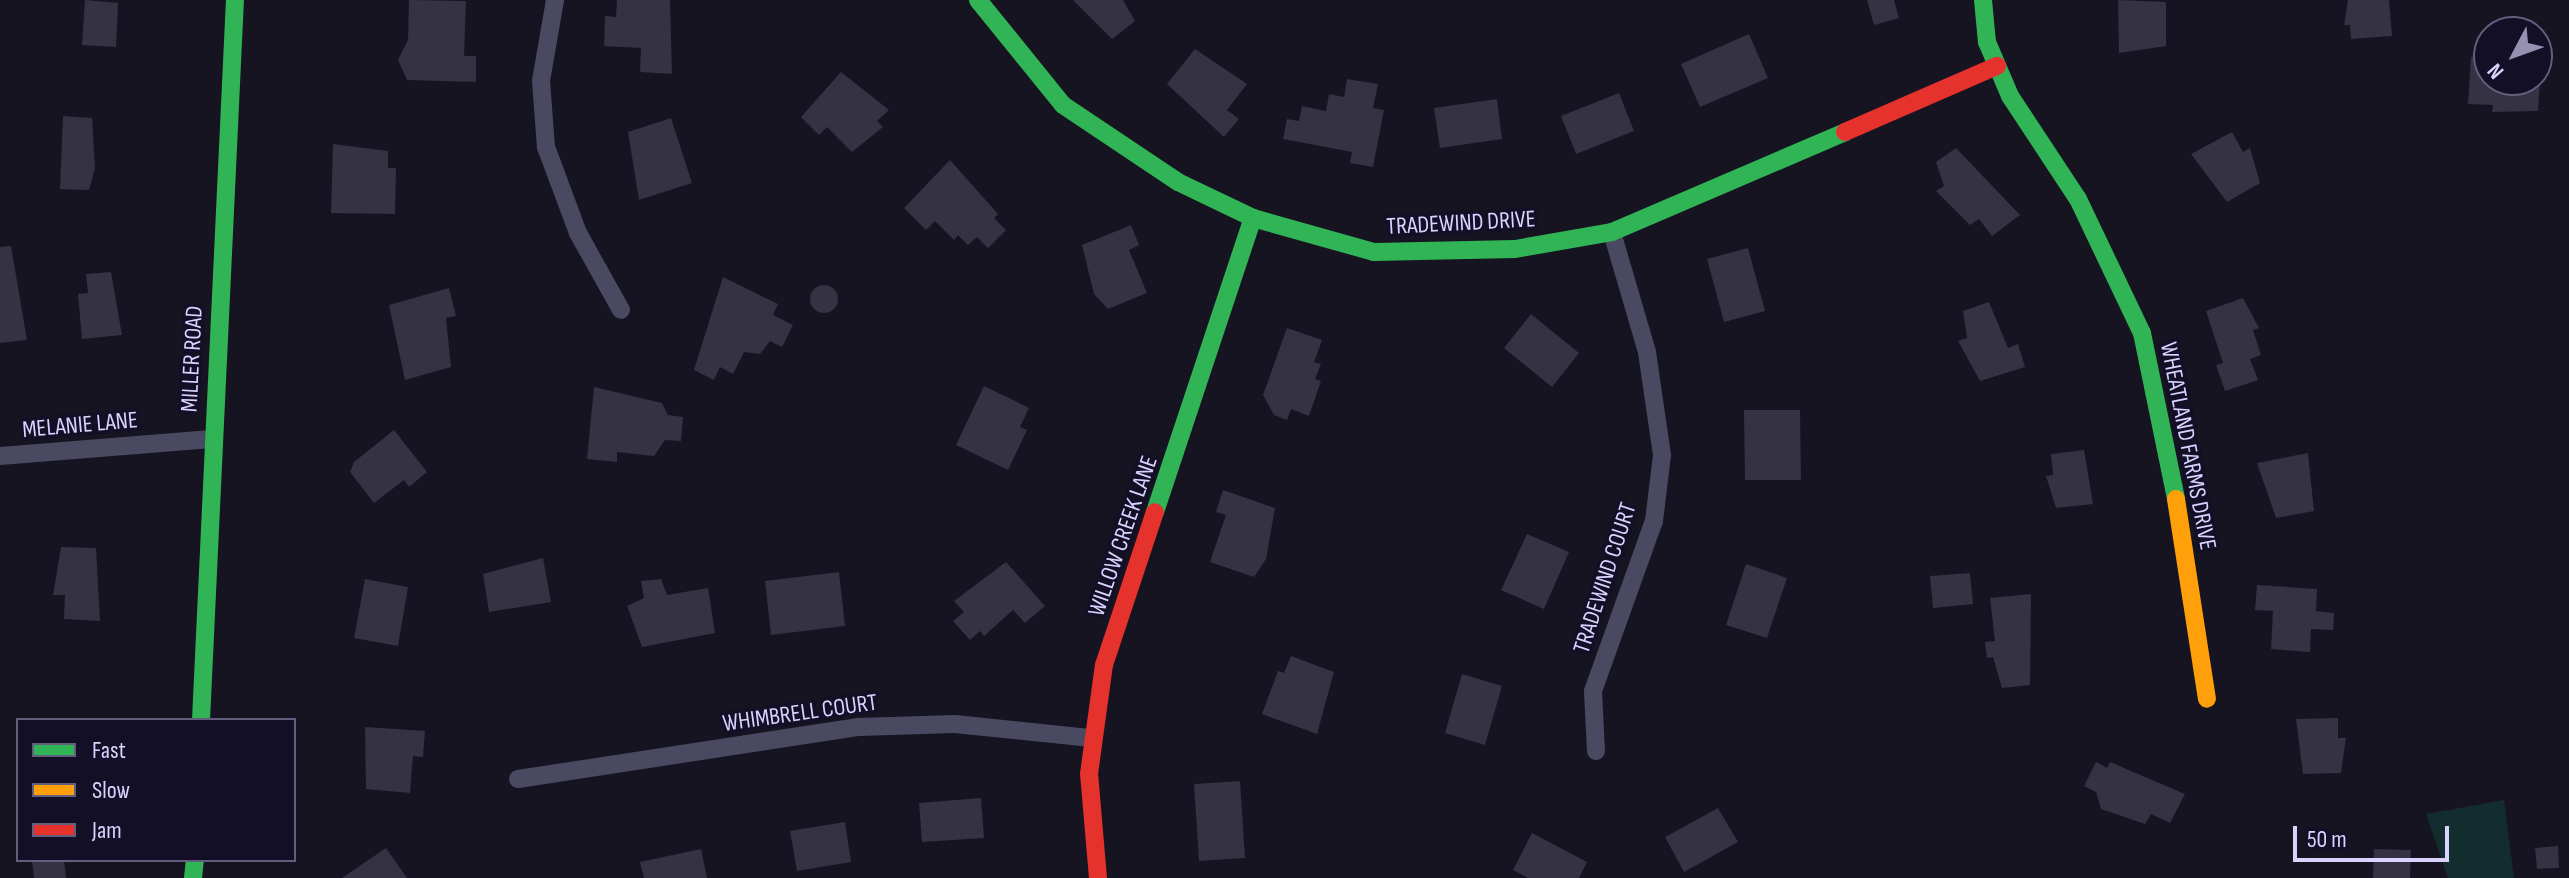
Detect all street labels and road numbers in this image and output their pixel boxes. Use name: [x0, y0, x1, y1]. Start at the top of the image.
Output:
street label: TRADEWIND DRIVE: [1386, 205, 1536, 241]
street label: MILLER ROAD: [175, 305, 209, 413]
street label: WHEATLAND FARMS DRIVE: [2154, 340, 2222, 552]
street label: MELANIE LANE: [21, 406, 139, 444]
street label: WILLOW CREEK LANE: [1082, 452, 1164, 620]
street label: TRADEWIND COURT: [1567, 499, 1643, 657]
street label: WHIMBRELL COURT: [721, 688, 879, 738]

